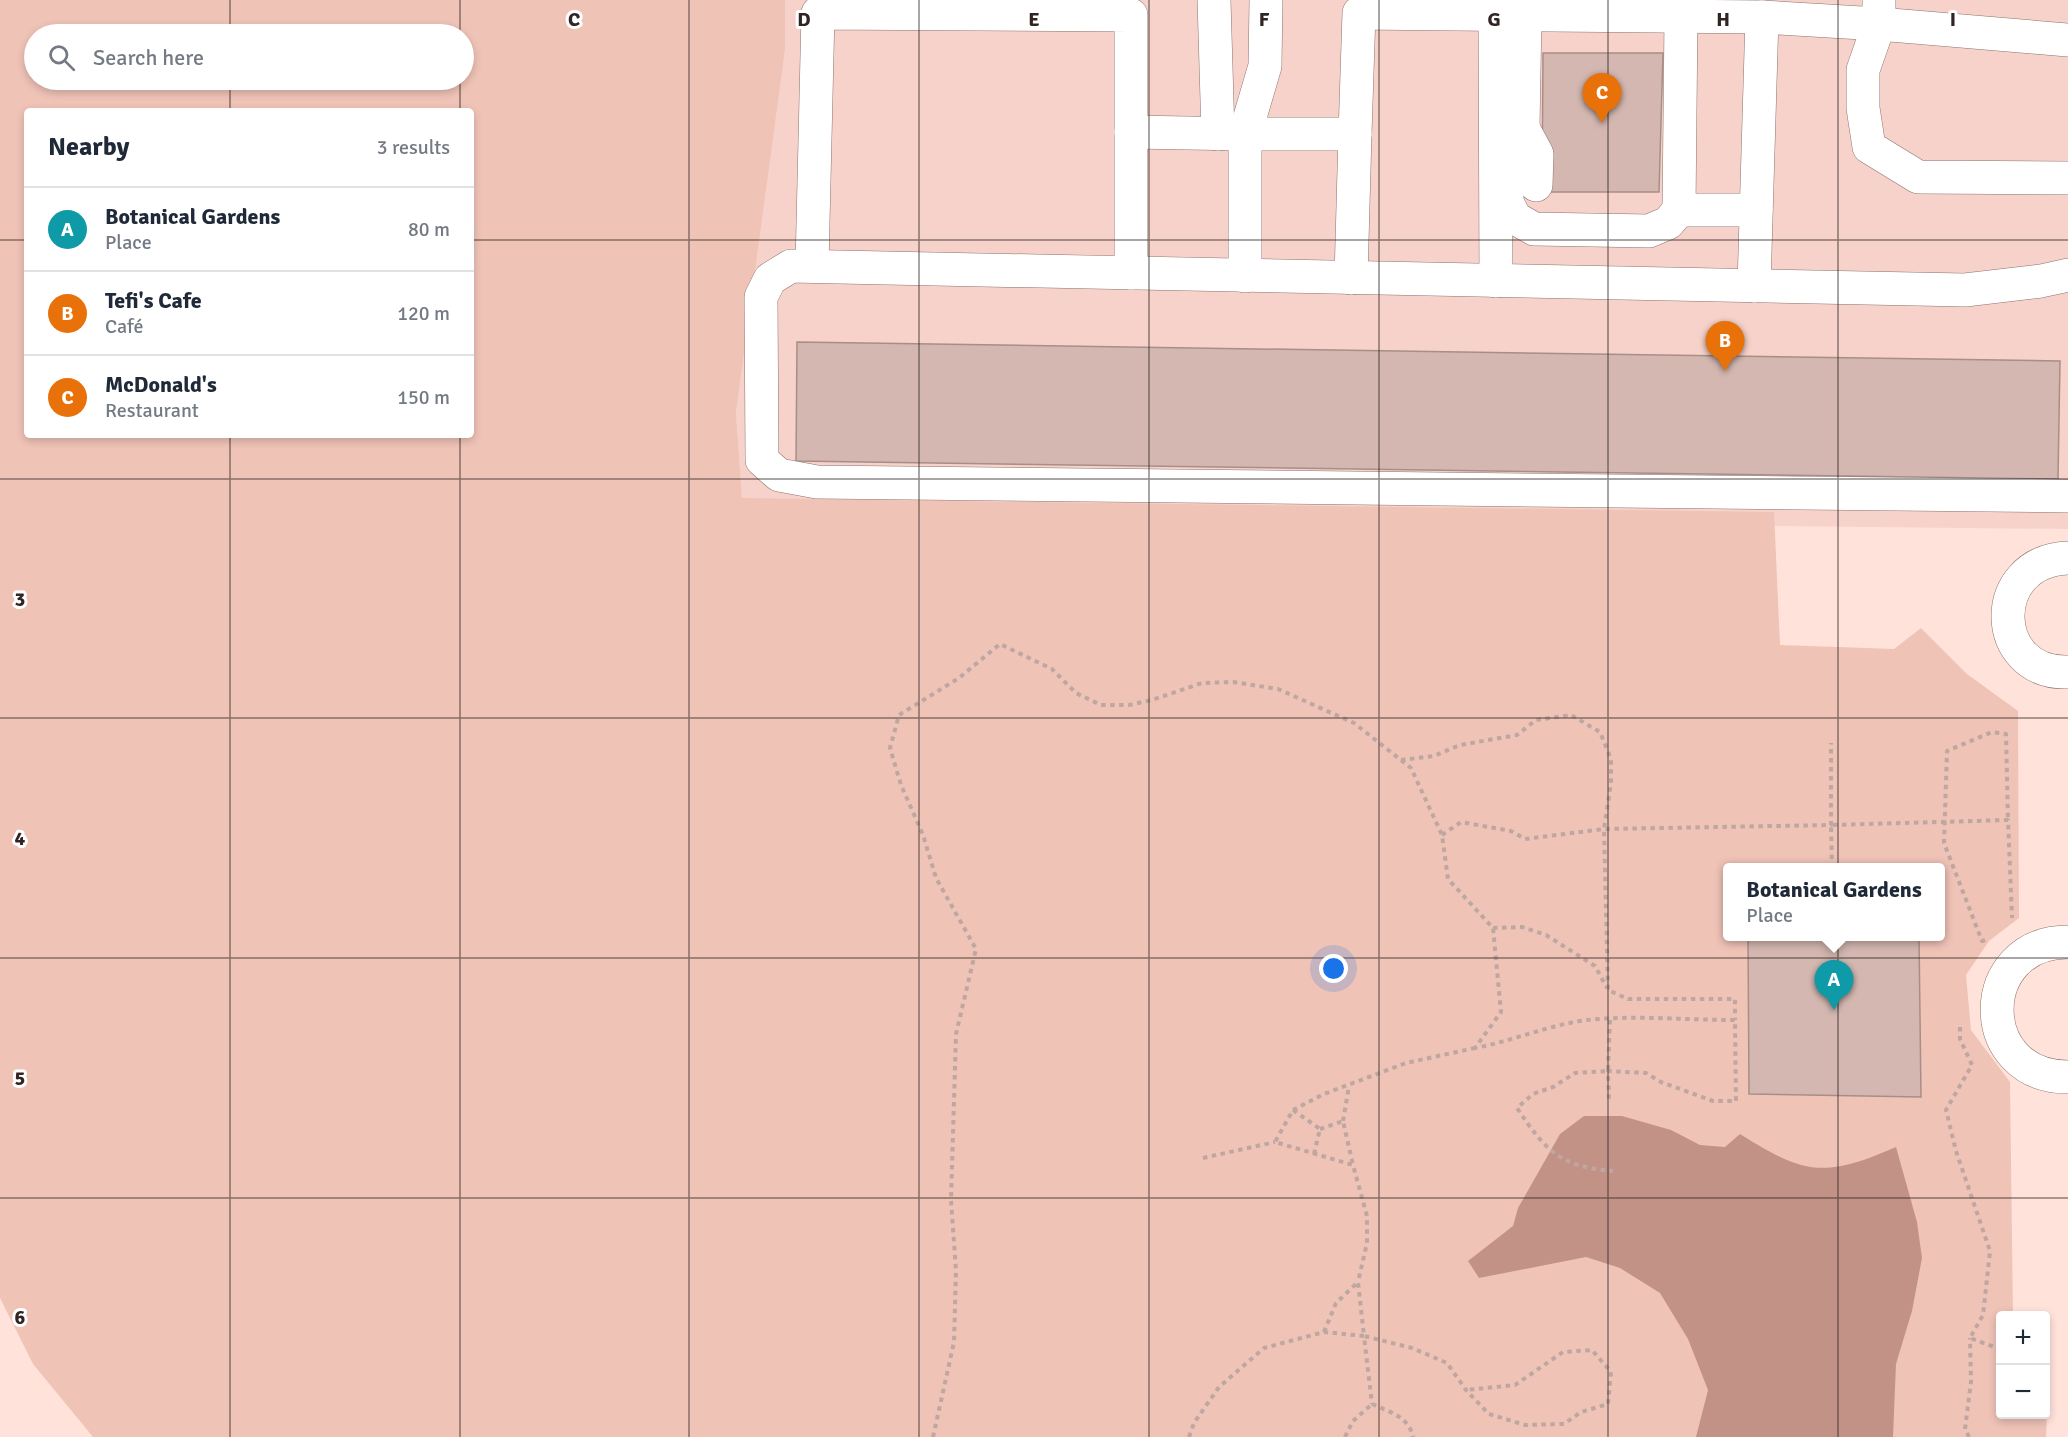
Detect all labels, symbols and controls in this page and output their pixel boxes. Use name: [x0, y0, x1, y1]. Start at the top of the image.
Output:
text: C: [568, 7, 580, 32]
text: D: [797, 7, 811, 32]
text: E: [1028, 7, 1040, 32]
text: F: [1259, 7, 1270, 32]
text: G: [1487, 7, 1501, 32]
text: H: [1716, 7, 1730, 32]
text: I: [1950, 7, 1956, 32]
search box: [24, 24, 474, 90]
icon: search: [45, 41, 78, 74]
text: Search here: [93, 44, 204, 71]
pin: C: [1582, 74, 1622, 123]
text: Nearby: [48, 131, 129, 163]
text: 3 results: [377, 135, 450, 160]
text: Botanical Gardens: [105, 203, 280, 230]
text: A: [61, 217, 74, 242]
text: 80 m: [408, 217, 450, 242]
text: Place: [105, 230, 152, 255]
text: Tefi's Cafe: [105, 287, 202, 314]
text: B: [61, 301, 74, 326]
text: 120 m: [397, 301, 450, 326]
text: Café: [105, 314, 144, 339]
pin: B: [1706, 322, 1744, 371]
text: McDonald's: [105, 371, 217, 398]
text: C: [61, 385, 74, 410]
text: 150 m: [397, 385, 450, 410]
text: Restaurant: [105, 398, 199, 423]
text: 3: [15, 587, 25, 612]
text: 4: [15, 826, 26, 851]
popup: [1723, 863, 1945, 941]
text: Botanical Gardens: [1746, 876, 1922, 903]
text: Place: [1746, 903, 1793, 928]
your location: [1319, 954, 1348, 983]
pin: A: [1814, 960, 1854, 1010]
text: 5: [15, 1066, 25, 1091]
text: 6: [15, 1305, 26, 1330]
map controls: [1996, 1311, 2050, 1419]
button: +: [1996, 1311, 2050, 1365]
button: −: [1996, 1365, 2050, 1419]

